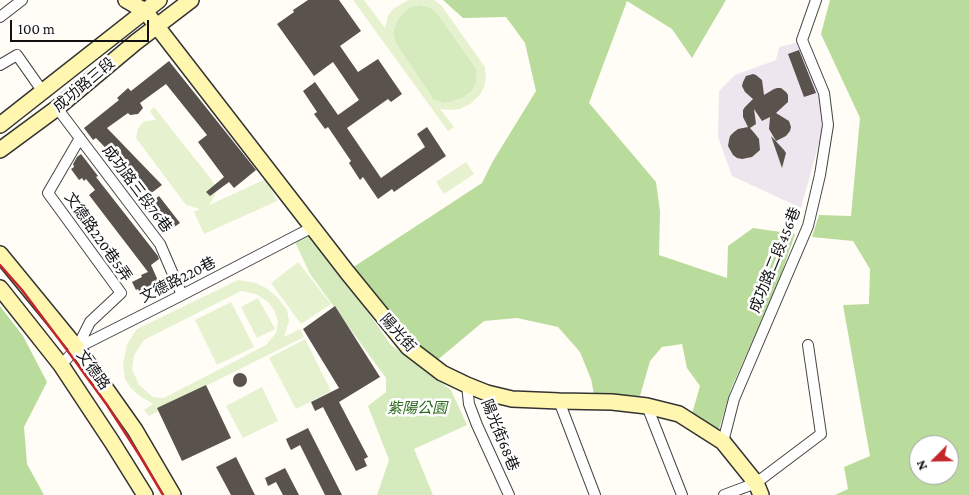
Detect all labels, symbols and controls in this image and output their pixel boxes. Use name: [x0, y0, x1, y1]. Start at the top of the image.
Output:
scale bar: [12, 10, 151, 42]
text: 100 m: [18, 21, 55, 37]
street label: 成功路三段: [49, 54, 119, 116]
street label: 成功路三段76巷: [98, 142, 176, 236]
street label: 文德路220巷5弄: [61, 189, 135, 285]
street label: 成功路二段456巷: [746, 205, 804, 315]
street label: 文德路220巷: [137, 253, 219, 307]
street label: 陽光街: [376, 310, 420, 356]
street label: 文德路: [72, 347, 114, 393]
street label: 陽光街68巷: [477, 397, 523, 473]
park label: 紫陽公園: [387, 399, 447, 417]
north arrow: [909, 435, 959, 485]
text: N: [912, 458, 930, 473]

